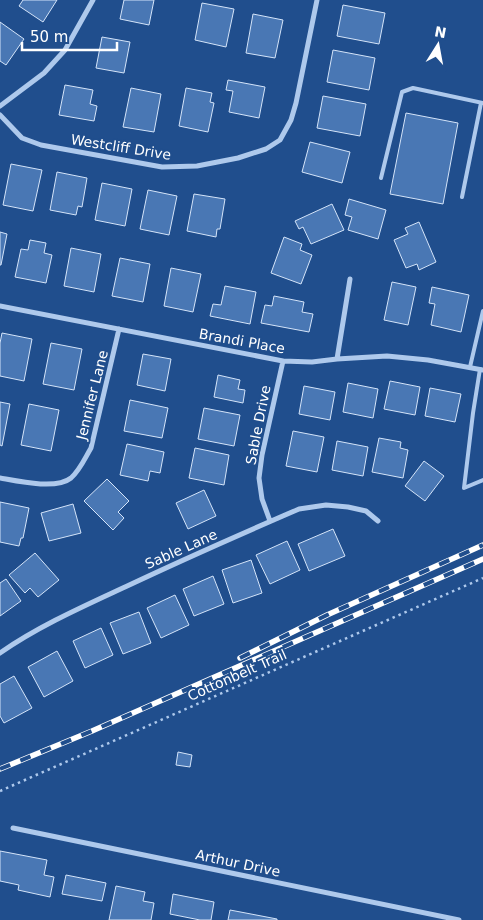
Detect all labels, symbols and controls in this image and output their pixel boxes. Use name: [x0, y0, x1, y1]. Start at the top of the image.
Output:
scale bar: [22, 20, 118, 52]
north arrow: [413, 20, 463, 70]
text: N: [433, 23, 448, 41]
text: 50 m: [30, 28, 68, 46]
street label: Westcliff Drive: [70, 131, 172, 163]
street label: Brandi Place: [198, 326, 286, 356]
street label: Jennifer Lane: [73, 348, 111, 443]
street label: Sable Drive: [242, 384, 274, 466]
street label: Sable Lane: [142, 526, 220, 572]
street label: Cottonbelt Trail: [185, 646, 289, 704]
street label: Arthur Drive: [194, 846, 282, 880]

